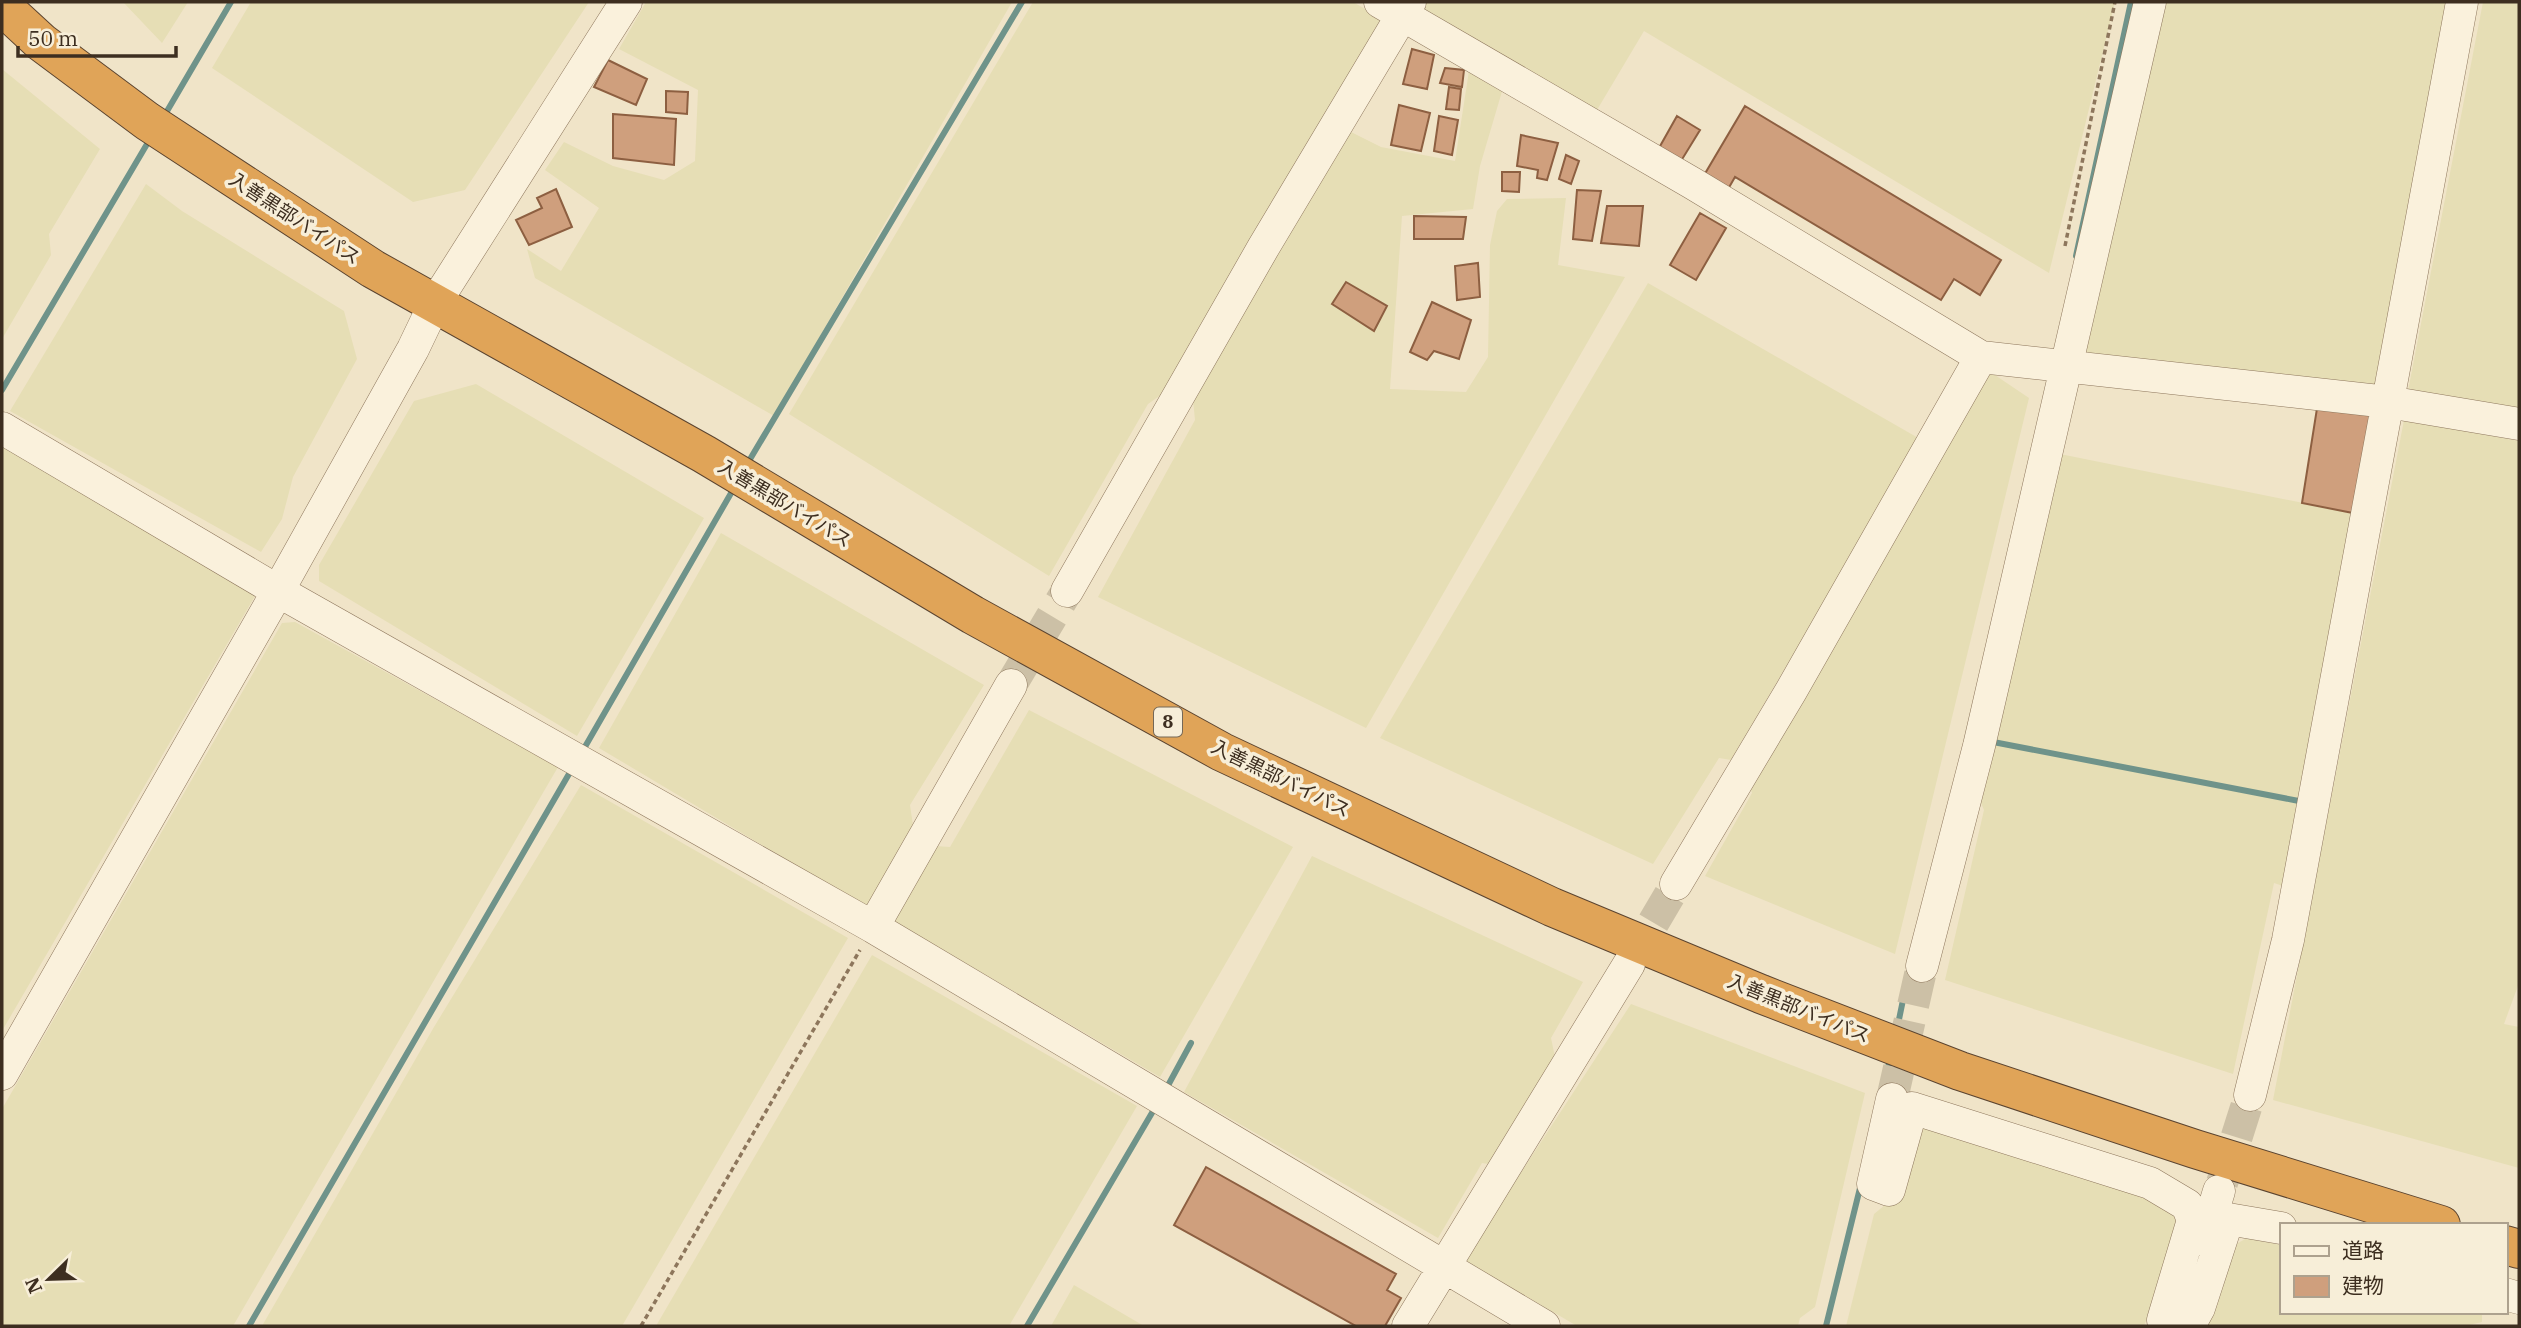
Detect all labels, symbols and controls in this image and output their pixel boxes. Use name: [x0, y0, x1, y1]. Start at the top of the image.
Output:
scale bar: [18, 14, 175, 58]
text: 50 m: [28, 24, 78, 52]
street label: 入善黒部バイパス: [225, 167, 365, 269]
street label: 入善黒部バイパス: [714, 454, 856, 552]
road number: 8: [1154, 708, 1182, 736]
street label: 入善黒部バイパス: [1208, 734, 1354, 822]
street label: 入善黒部バイパス: [1724, 968, 1874, 1048]
legend: [2280, 1223, 2507, 1314]
text: 道路: [2342, 1236, 2384, 1264]
north arrow: [14, 1244, 84, 1314]
text: 建物: [2342, 1271, 2384, 1299]
text: N: [19, 1274, 47, 1297]

